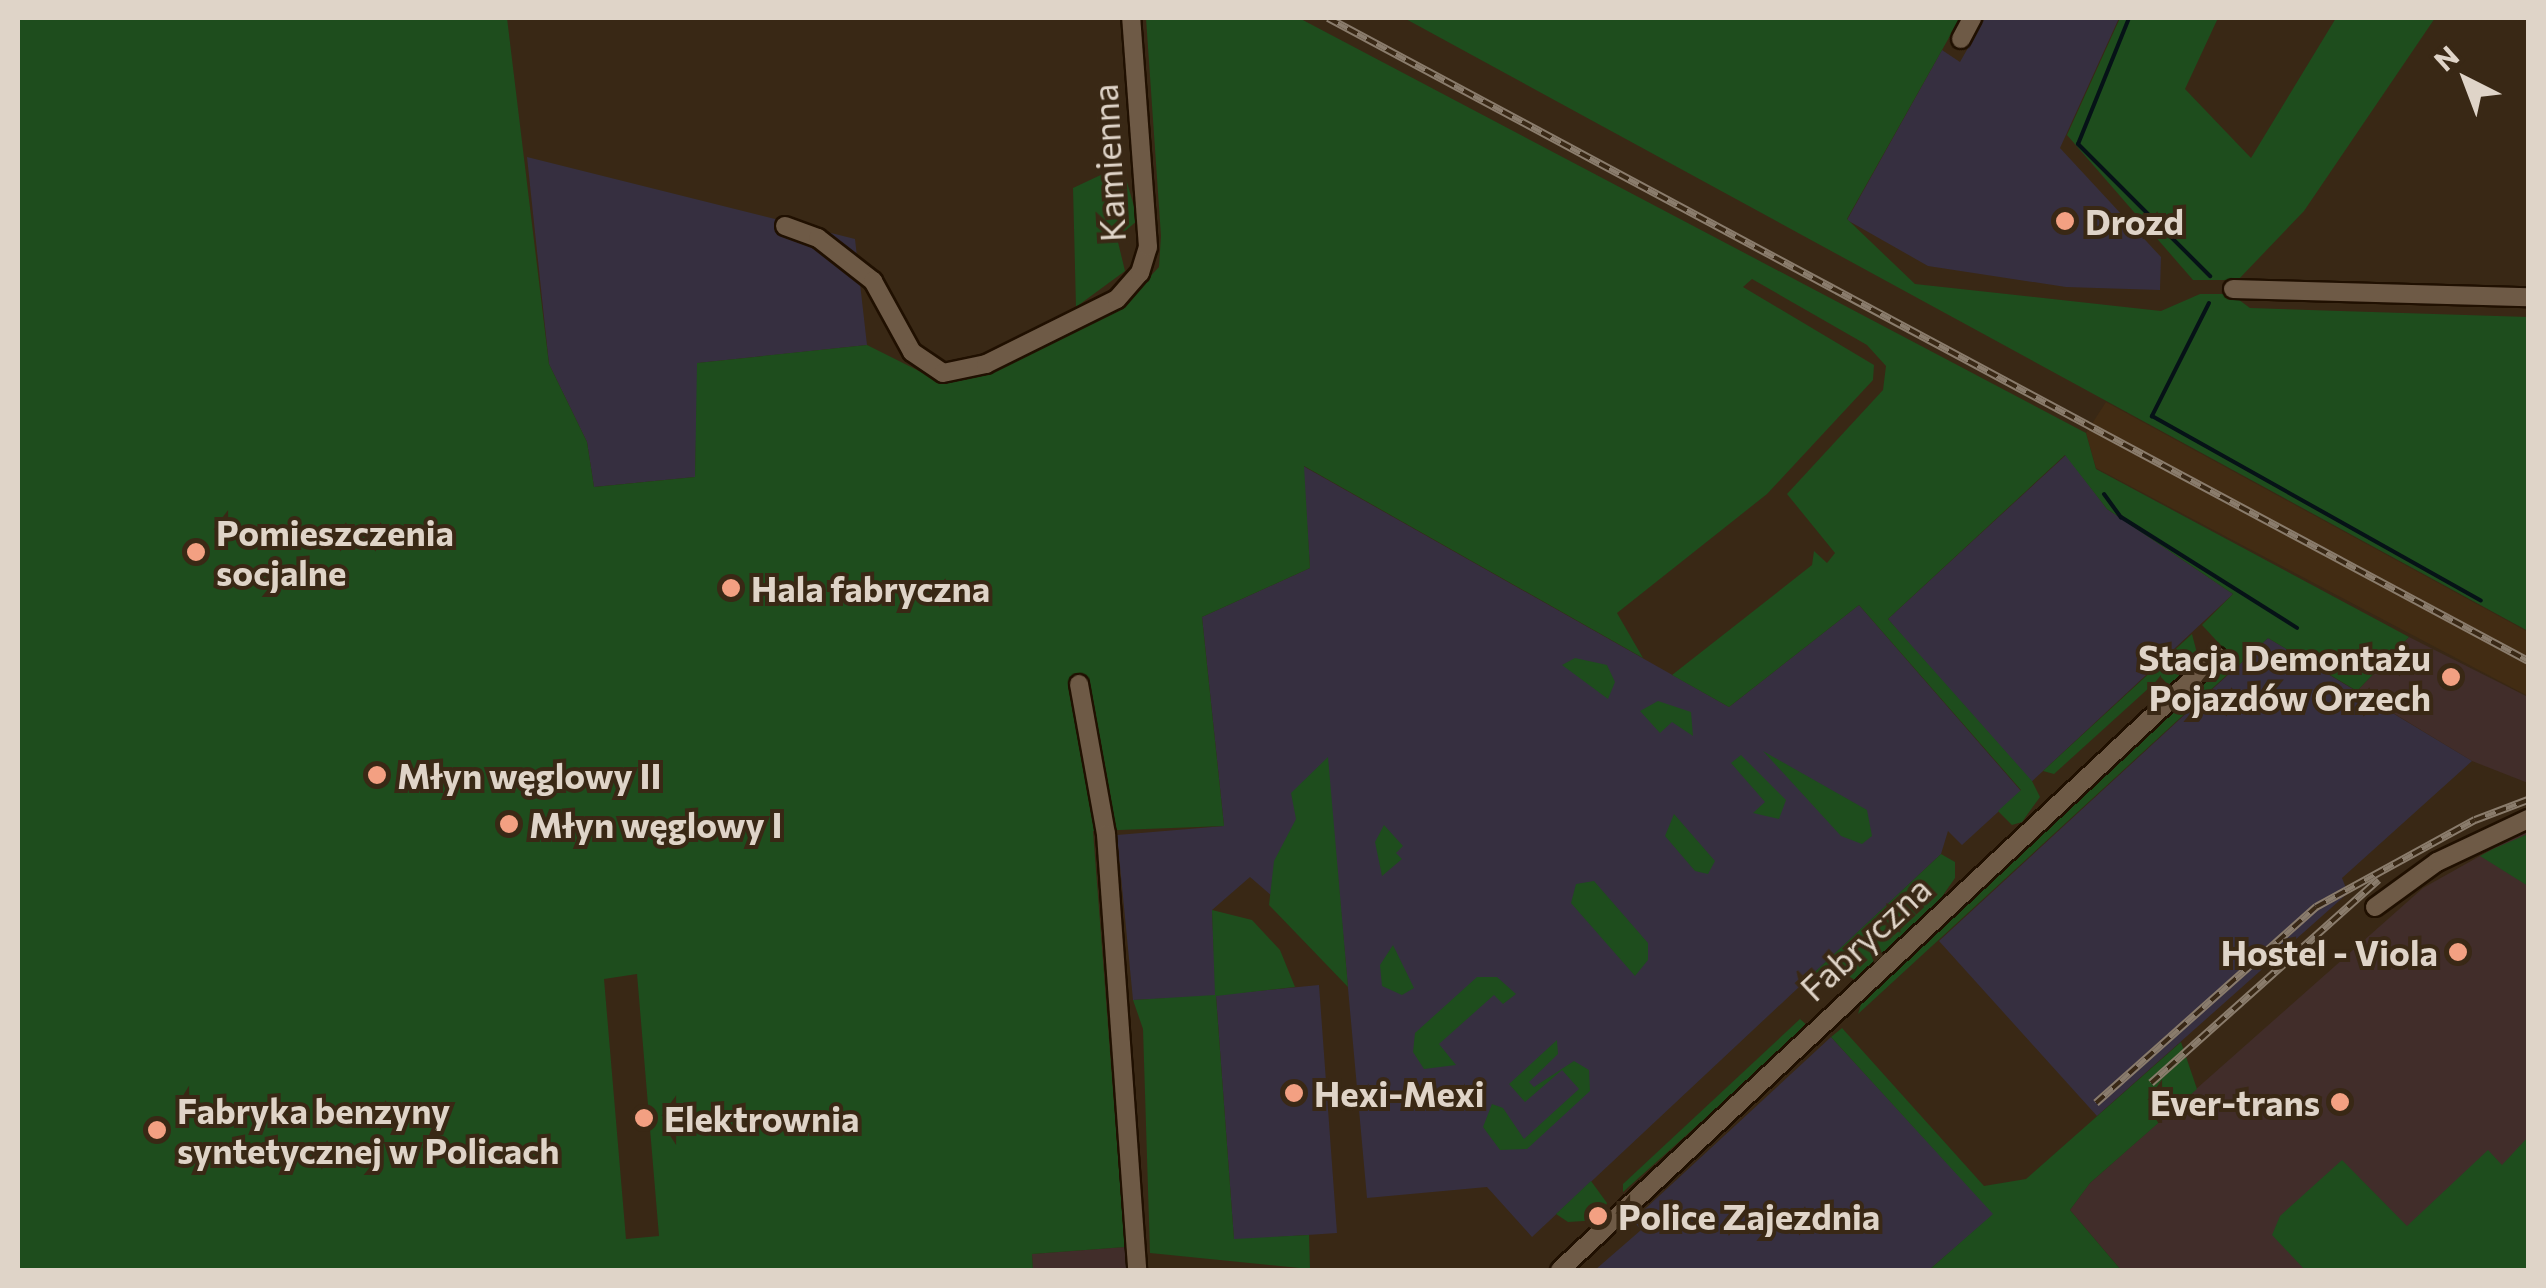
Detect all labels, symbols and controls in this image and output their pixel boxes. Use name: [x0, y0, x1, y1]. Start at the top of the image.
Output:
north arrow: [2416, 30, 2516, 130]
text: N: [2427, 38, 2465, 77]
street label: Kamienna: [1083, 83, 1133, 243]
place label: Drozd: [2085, 200, 2184, 242]
marker: Drozd: [2054, 210, 2076, 232]
place label: Pomieszczenia socjalne: [216, 511, 454, 593]
marker: Pomieszczenia socjalne: [185, 541, 207, 563]
place label: Hala fabryczna: [751, 567, 990, 609]
marker: Hala fabryczna: [720, 577, 742, 599]
place label: Stacja Demontażu Pojazdów Orzech: [2138, 636, 2431, 718]
marker: Stacja Demontażu Pojazdów Orzech: [2440, 666, 2462, 688]
place label: Młyn węglowy II: [397, 754, 662, 796]
marker: Młyn węglowy II: [366, 764, 388, 786]
place label: Młyn węglowy I: [529, 803, 783, 845]
marker: Młyn węglowy I: [498, 813, 520, 835]
street label: Fabryczna: [1791, 867, 1939, 1009]
place label: Hostel - Viola: [2221, 931, 2438, 973]
marker: Hostel - Viola: [2447, 941, 2469, 963]
place label: Hexi-Mexi: [1314, 1072, 1485, 1114]
place label: Ever-trans: [2150, 1081, 2320, 1123]
marker: Hexi-Mexi: [1283, 1082, 1305, 1104]
place label: Fabryka benzyny syntetycznej w Policach: [177, 1089, 559, 1171]
marker: Ever-trans: [2329, 1091, 2351, 1113]
place label: Elektrownia: [664, 1097, 859, 1139]
marker: Elektrownia: [633, 1107, 655, 1129]
marker: Fabryka benzyny syntetycznej w Policach: [146, 1119, 168, 1141]
place label: Police Zajezdnia: [1618, 1195, 1880, 1237]
marker: Police Zajezdnia: [1587, 1205, 1609, 1227]

